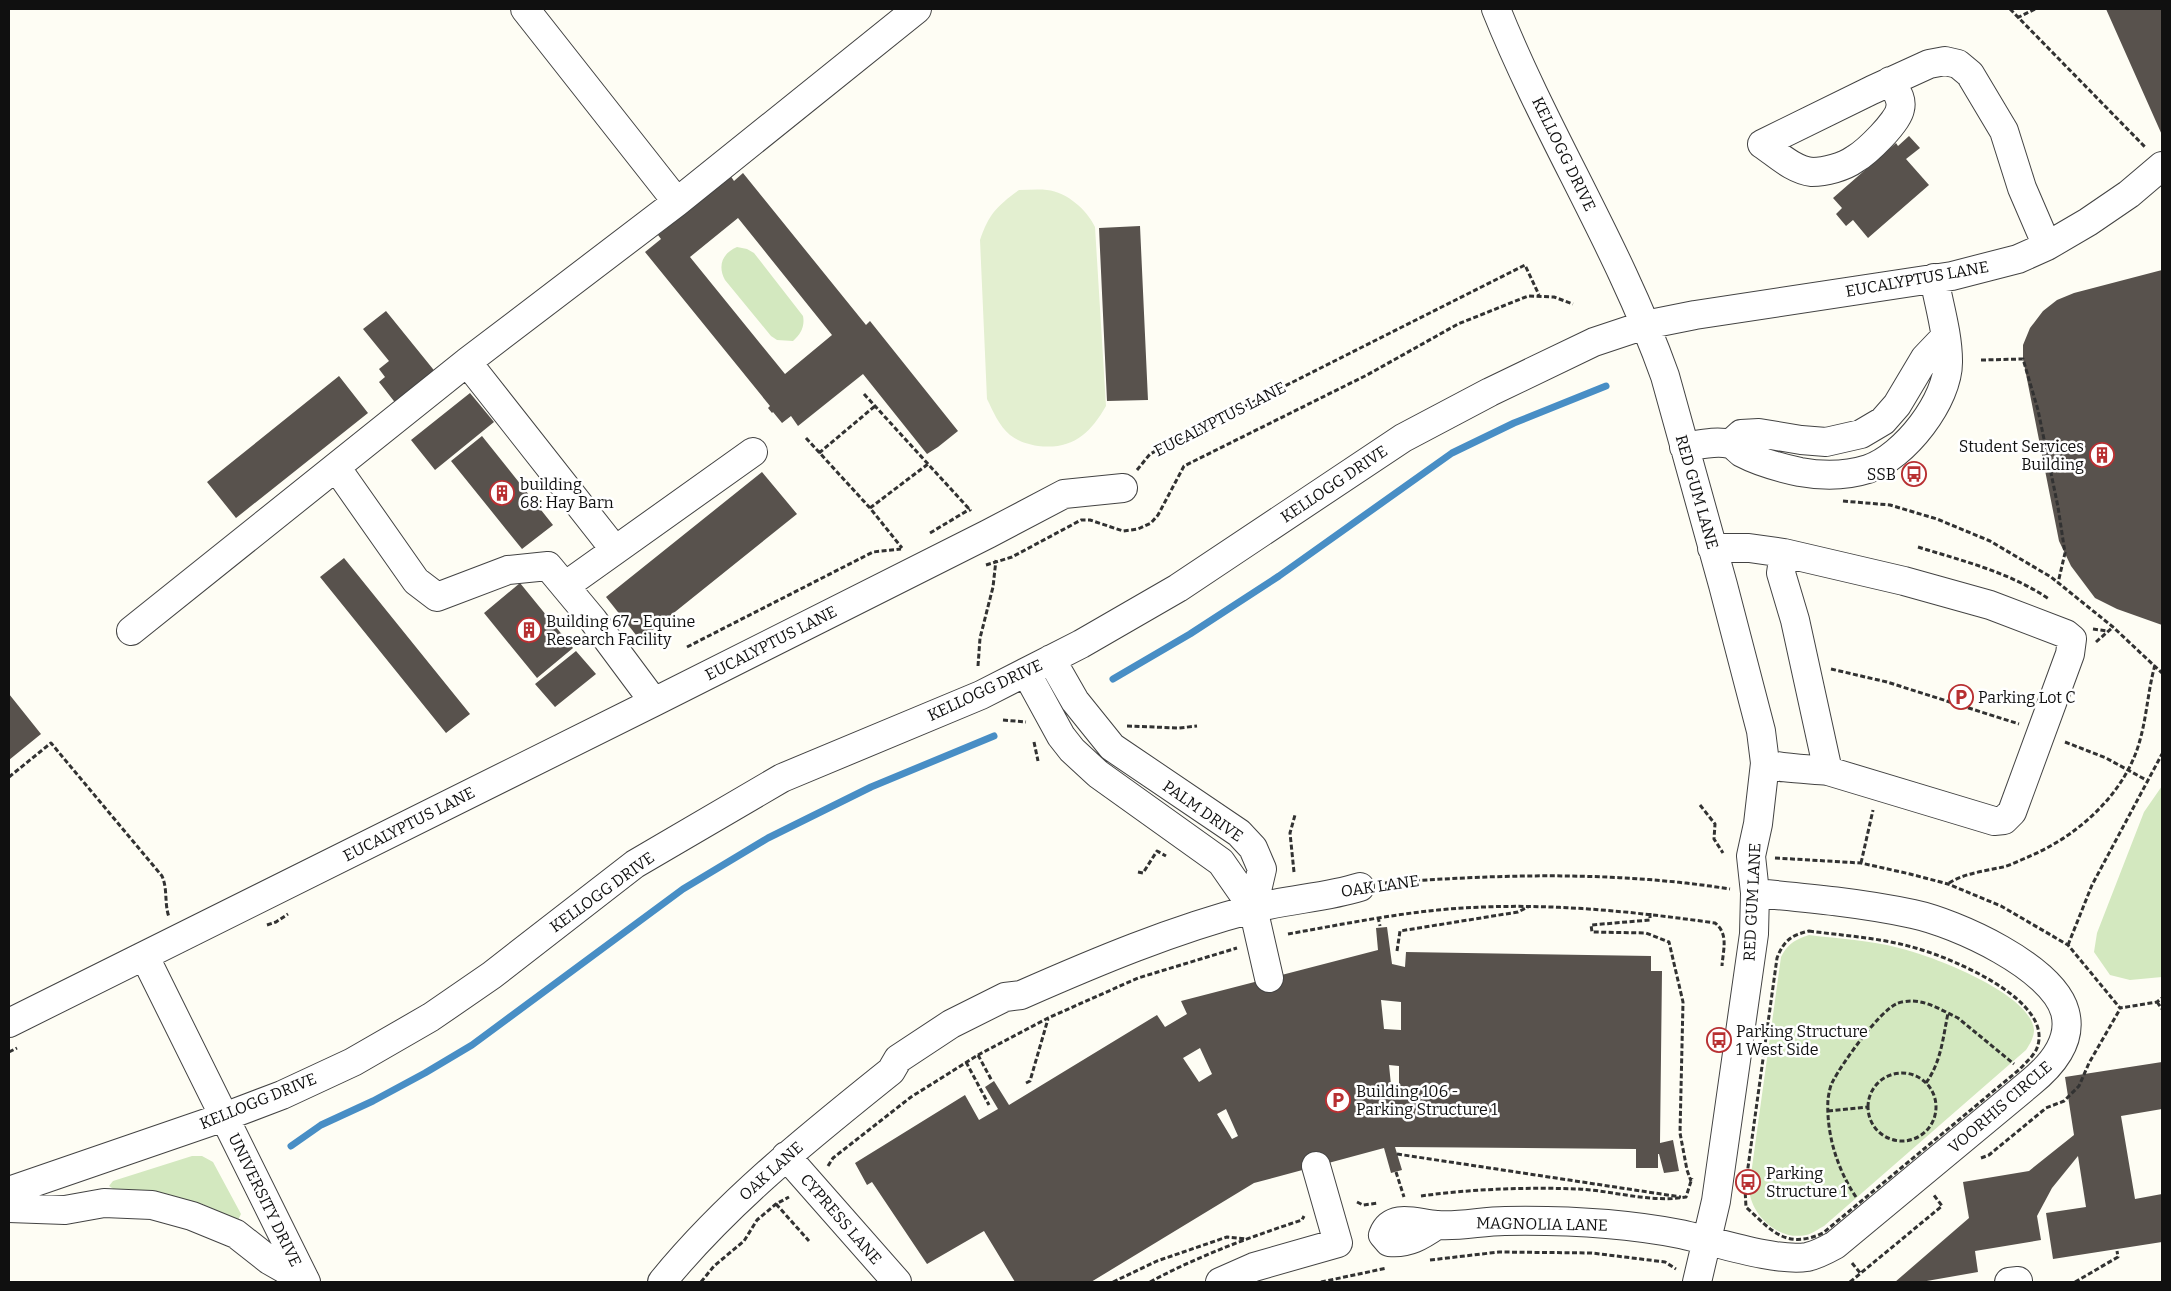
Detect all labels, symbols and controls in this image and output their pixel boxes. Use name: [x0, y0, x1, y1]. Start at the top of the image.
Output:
street label: KELLOGG DRIVE: [1528, 94, 1600, 214]
street label: EUCALYPTUS LANE: [1844, 257, 1990, 301]
street label: EUCALYPTUS LANE: [1151, 378, 1289, 460]
street label: RED GUM LANE: [1672, 432, 1722, 552]
place label: Student Services Building: [1959, 437, 2084, 474]
street label: KELLOGG DRIVE: [1277, 441, 1391, 527]
building icon: Student Services Building: [2089, 442, 2115, 468]
bus stop icon: SSB: [1901, 461, 1927, 487]
place label: SSB: [1867, 465, 1896, 484]
place label: building 68: Hay Barn: [520, 475, 614, 512]
building icon: building 68: Hay Barn: [489, 480, 515, 506]
street label: EUCALYPTUS LANE: [702, 602, 840, 684]
place label: Building 67 - Equine Research Facility: [546, 612, 695, 649]
building icon: Building 67 - Equine Research Facility: [516, 617, 542, 643]
street label: KELLOGG DRIVE: [925, 655, 1045, 725]
parking icon: Parking Lot C: [1948, 684, 1974, 710]
place label: Parking Lot C: [1978, 688, 2076, 707]
street label: PALM DRIVE: [1159, 776, 1247, 846]
street label: EUCALYPTUS LANE: [340, 783, 478, 865]
street label: RED GUM LANE: [1739, 842, 1765, 962]
street label: KELLOGG DRIVE: [546, 848, 658, 936]
street label: OAK LANE: [1340, 871, 1420, 901]
place label: Parking Structure 1 West Side: [1736, 1022, 1868, 1059]
bus stop icon: Parking Structure 1 West Side: [1706, 1027, 1732, 1053]
street label: VOORHIS CIRCLE: [1944, 1057, 2056, 1157]
street label: KELLOGG DRIVE: [197, 1069, 319, 1133]
place label: Building 106 - Parking Structure 1: [1356, 1082, 1498, 1119]
parking icon: Building 106 - Parking Structure 1: [1325, 1087, 1351, 1113]
street label: UNIVERSITY DRIVE: [224, 1130, 306, 1270]
street label: OAK LANE: [735, 1138, 807, 1204]
place label: Parking Structure 1: [1766, 1164, 1847, 1201]
bus stop icon: Parking Structure 1: [1735, 1169, 1761, 1195]
street label: CYPRESS LANE: [796, 1170, 886, 1268]
street label: MAGNOLIA LANE: [1476, 1213, 1608, 1235]

